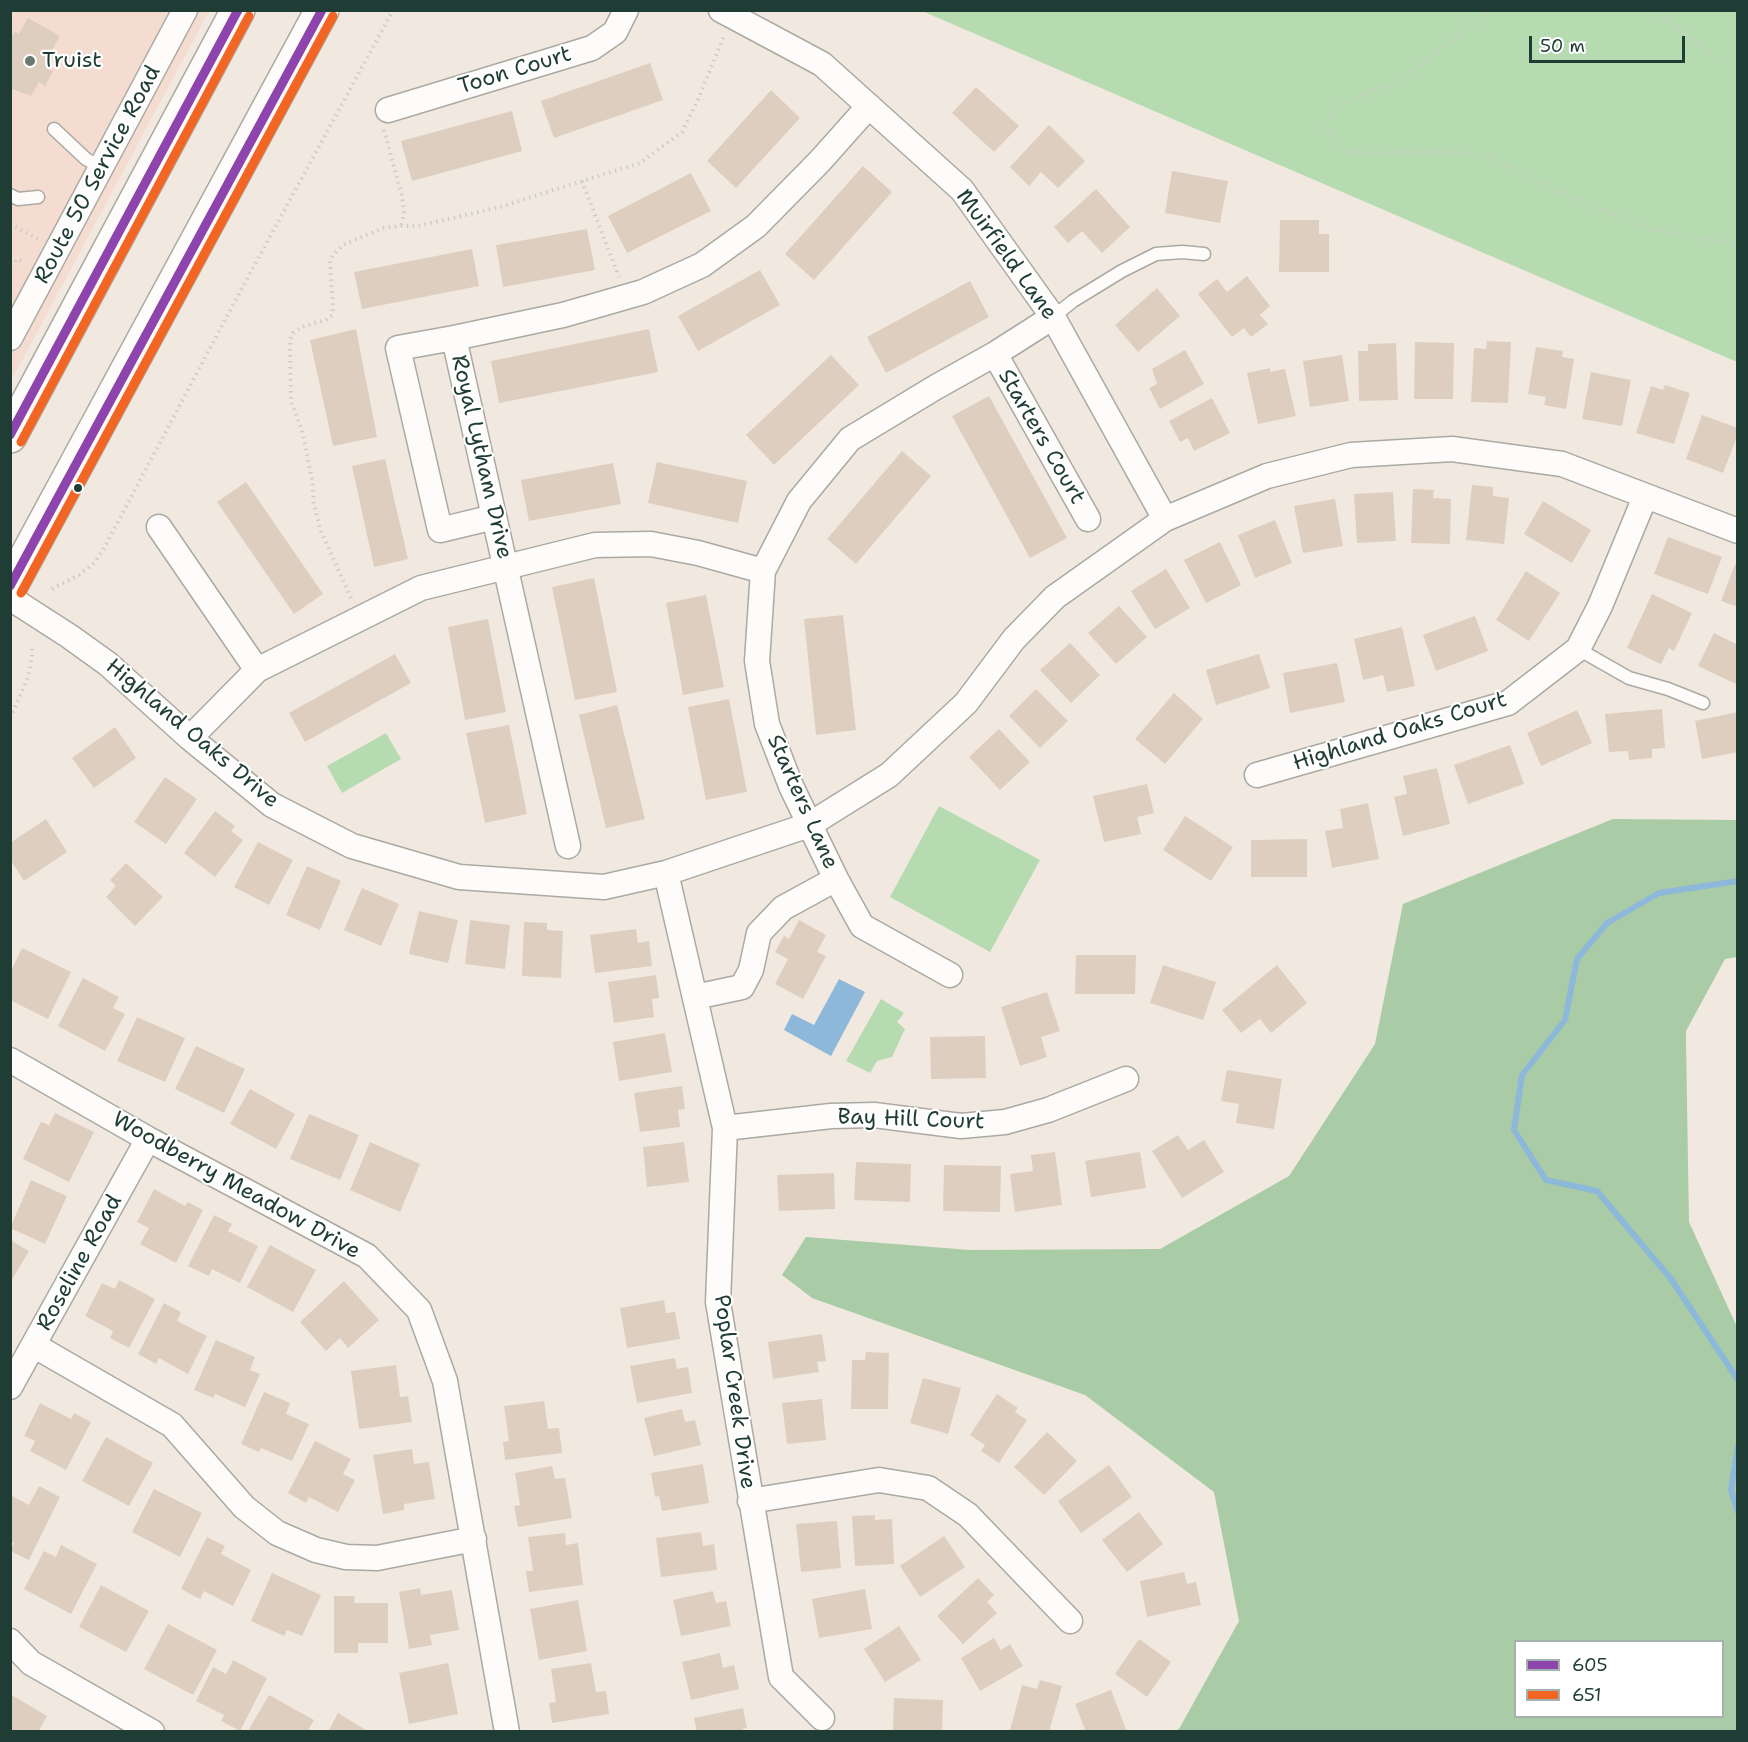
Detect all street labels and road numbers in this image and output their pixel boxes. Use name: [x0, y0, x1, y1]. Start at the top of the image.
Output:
street label: Toon Court: [455, 41, 575, 101]
street label: Route 50 Service Road: [29, 61, 167, 289]
street label: Muirfield Lane: [950, 185, 1062, 325]
street label: Royal Lytham Drive: [445, 353, 517, 561]
street label: Starters Court: [992, 365, 1090, 509]
street label: Highland Oaks Drive: [100, 654, 284, 814]
street label: Highland Oaks Court: [1290, 687, 1510, 777]
street label: Starters Lane: [761, 731, 843, 873]
street label: Bay Hill Court: [837, 1104, 985, 1136]
street label: Woodberry Meadow Drive: [107, 1107, 365, 1265]
street label: Roseline Road: [32, 1190, 128, 1336]
street label: Poplar Creek Drive: [707, 1293, 761, 1491]

